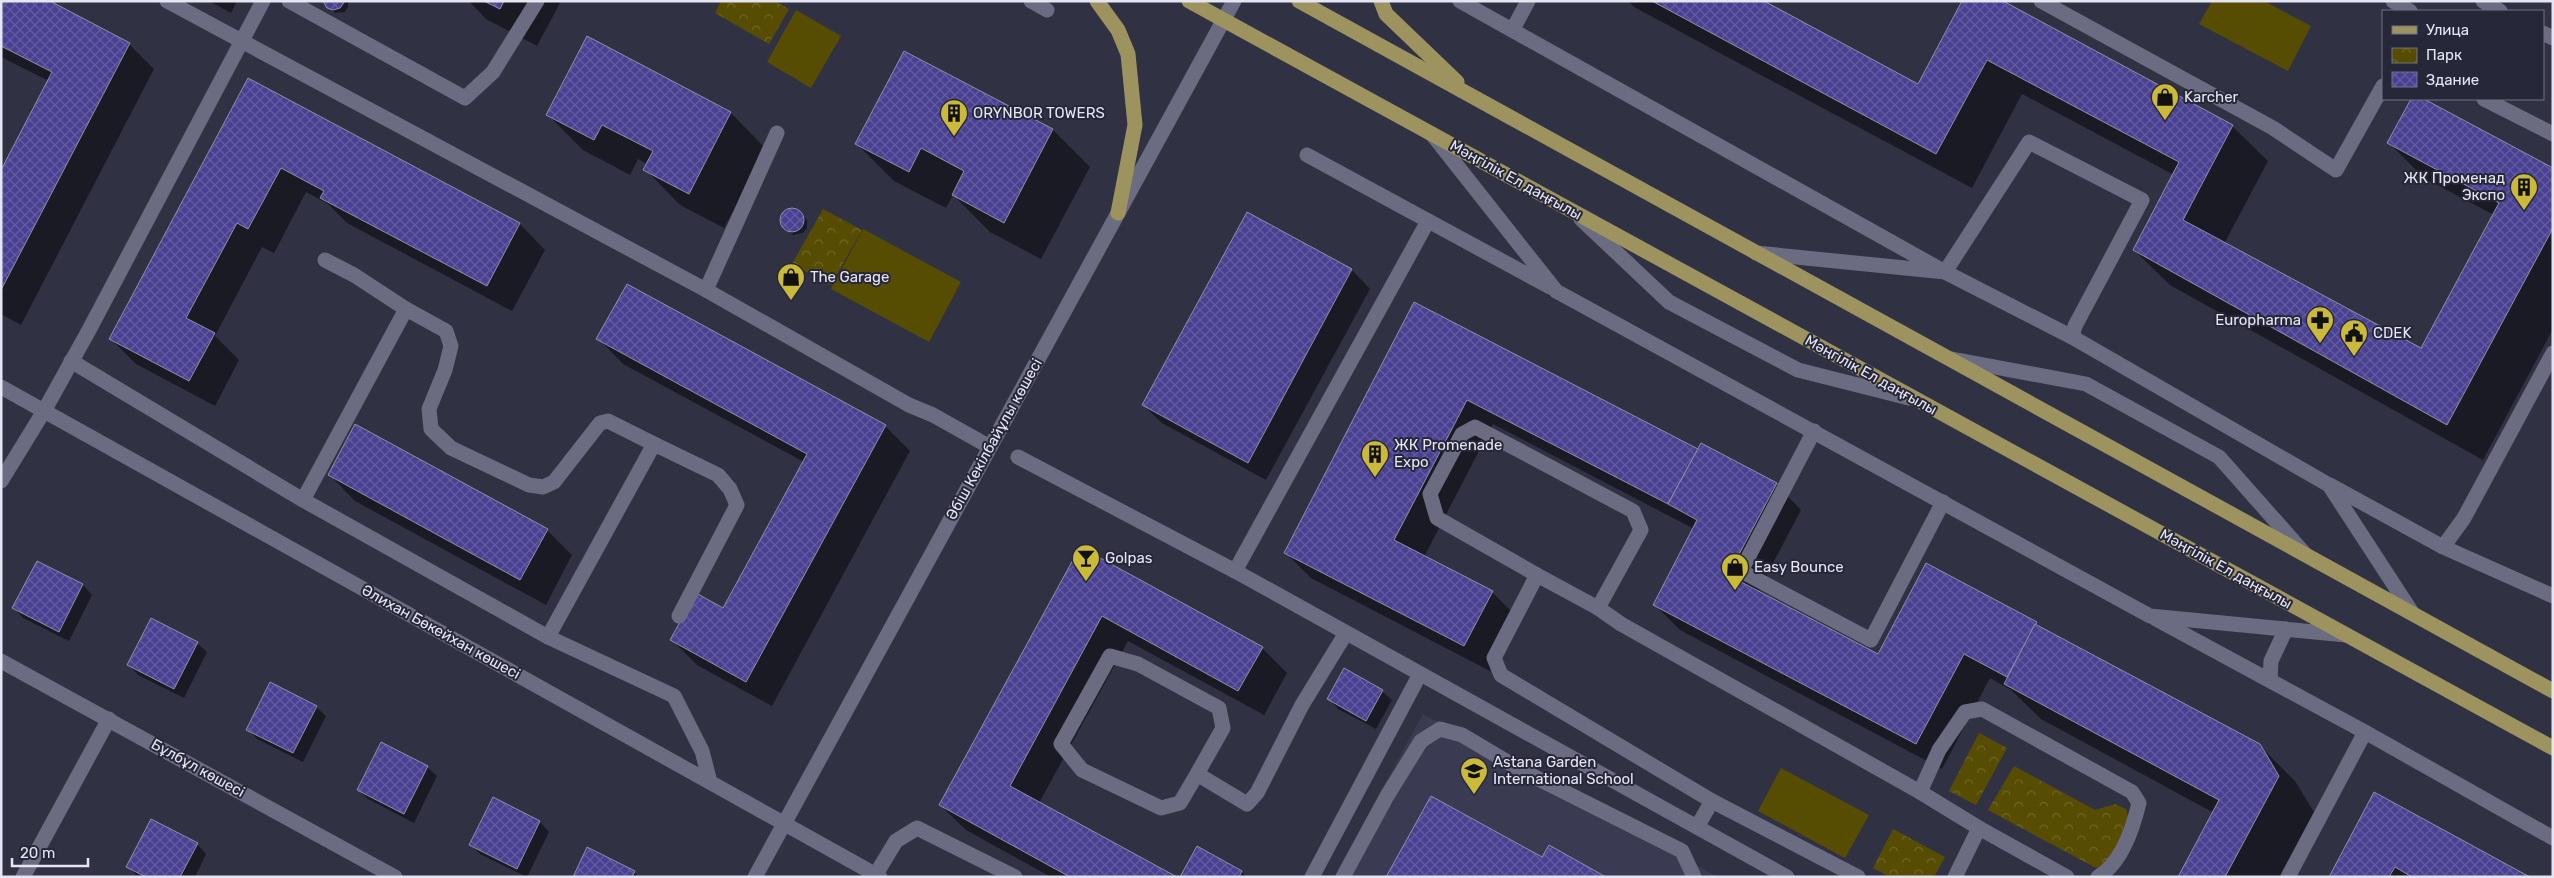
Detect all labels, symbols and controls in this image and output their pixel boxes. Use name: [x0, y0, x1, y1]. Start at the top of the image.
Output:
legend: [2382, 10, 2544, 100]
text: Улица: [2426, 21, 2469, 39]
text: Парк: [2426, 46, 2462, 64]
text: Здание: [2426, 71, 2479, 89]
shop icon: Karcher: [2150, 82, 2180, 121]
place label: Karcher: [2184, 88, 2239, 106]
building icon: ORYNBOR TOWERS: [939, 98, 969, 137]
place label: ORYNBOR TOWERS: [973, 104, 1105, 122]
street label: Мәңгілік Ел даңғылы: [1447, 136, 1585, 224]
place label: ЖК Променад Экспо: [2404, 169, 2505, 204]
building icon: ЖК Променад Экспо: [2509, 172, 2539, 211]
shop icon: The Garage: [776, 262, 806, 301]
place label: The Garage: [810, 268, 889, 286]
pharmacy icon: Europharma: [2305, 305, 2335, 344]
place label: Europharma: [2215, 311, 2301, 329]
public building icon: CDEK: [2339, 318, 2369, 357]
place label: CDEK: [2373, 324, 2411, 342]
street label: Мәңгілік Ел даңғылы: [1802, 331, 1940, 419]
street label: Әбіш Кекілбайұлы көшесі: [942, 355, 1046, 523]
place label: ЖК Promenade Expo: [1394, 436, 1502, 471]
building icon: ЖК Promenade Expo: [1360, 439, 1390, 478]
street label: Мәңгілік Ел даңғылы: [2157, 525, 2295, 613]
bar icon: Golpas: [1071, 543, 1101, 582]
place label: Golpas: [1105, 549, 1153, 567]
shop icon: Easy Bounce: [1720, 552, 1750, 591]
place label: Easy Bounce: [1754, 558, 1844, 576]
street label: Әлихан Бөкейхан көшесі: [359, 581, 523, 683]
street label: Бұлбұл көшесі: [148, 735, 248, 801]
place label: Astana Garden International School: [1493, 753, 1634, 788]
school or university icon: Astana Garden International School: [1459, 756, 1489, 795]
scale bar: [12, 836, 89, 868]
text: 20 m: [20, 844, 55, 862]

